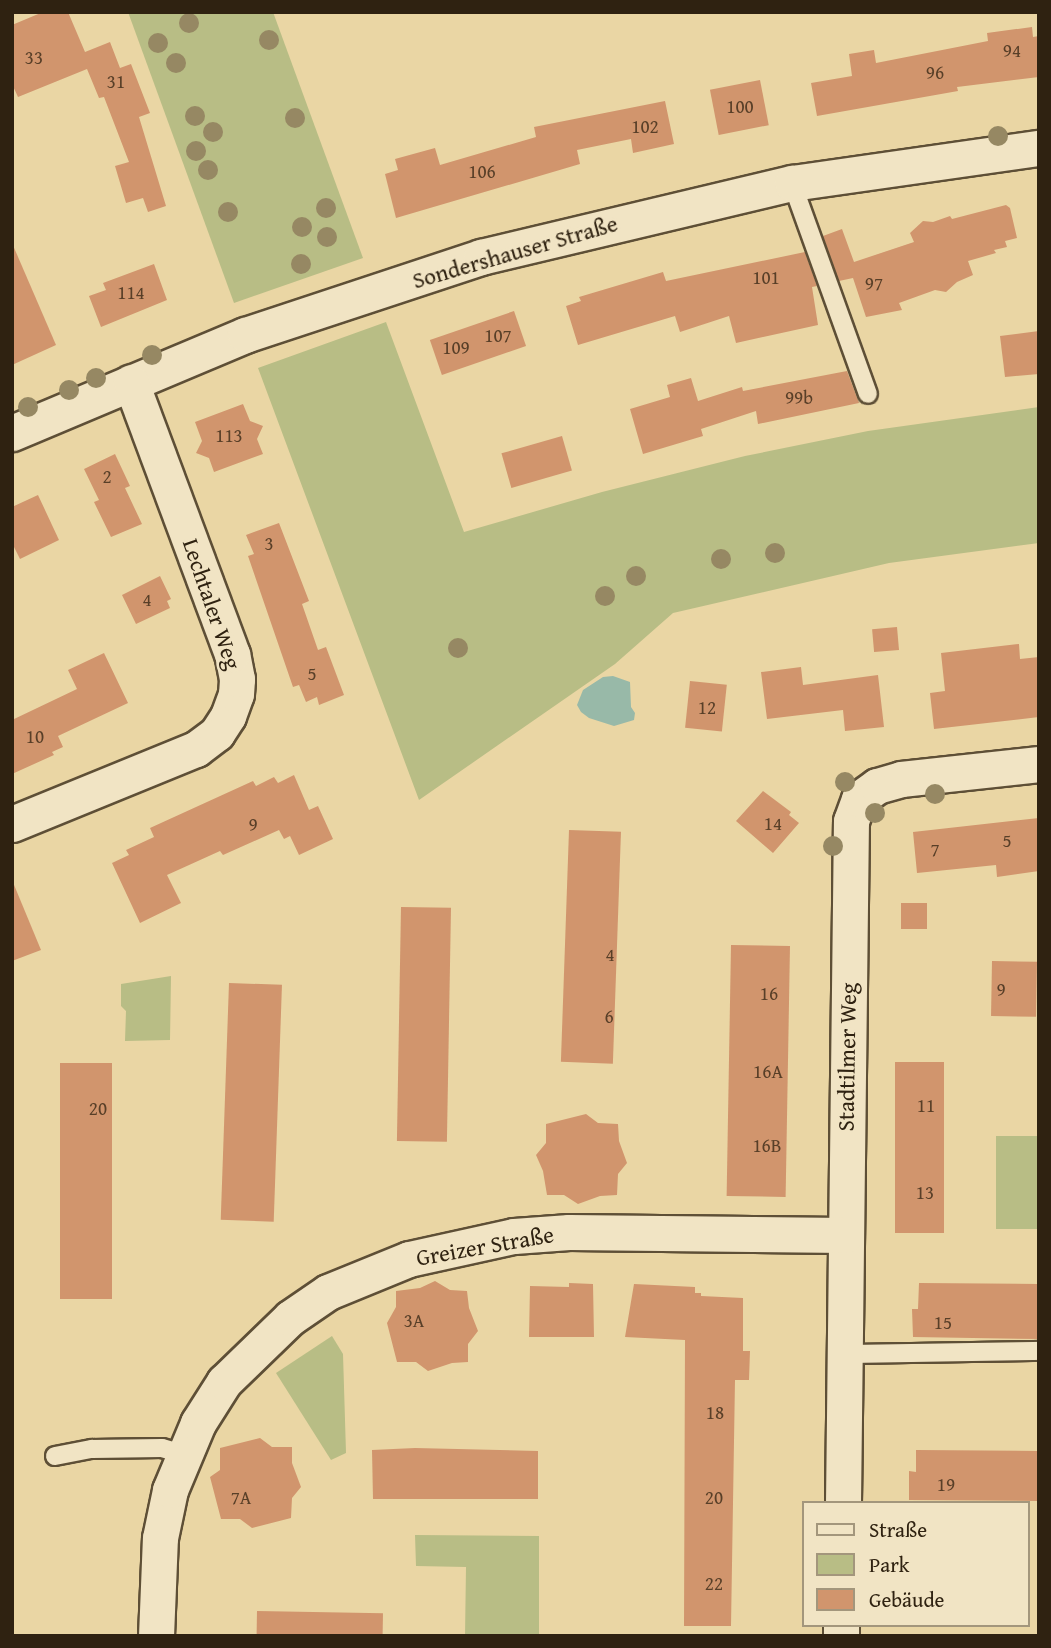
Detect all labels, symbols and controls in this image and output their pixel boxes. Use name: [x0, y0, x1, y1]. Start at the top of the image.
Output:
house number: 94: [1003, 40, 1021, 62]
house number: 33: [25, 47, 43, 69]
house number: 96: [926, 62, 944, 84]
house number: 31: [107, 71, 125, 93]
house number: 100: [726, 96, 754, 118]
house number: 102: [631, 116, 659, 138]
house number: 106: [468, 161, 496, 183]
street label: Sondershauser Straße: [409, 210, 621, 294]
house number: 101: [752, 267, 780, 289]
house number: 97: [865, 273, 883, 295]
house number: 114: [117, 282, 145, 304]
house number: 107: [484, 325, 512, 347]
house number: 109: [442, 337, 470, 359]
house number: 99b: [785, 387, 813, 409]
house number: 113: [215, 425, 243, 447]
house number: 2: [102, 466, 112, 488]
house number: 3: [264, 533, 274, 555]
street label: Lechtaler Weg: [177, 535, 247, 673]
house number: 4: [142, 589, 152, 611]
house number: 5: [307, 663, 317, 685]
house number: 12: [698, 697, 716, 719]
house number: 10: [26, 726, 44, 748]
house number: 14: [764, 813, 782, 835]
house number: 9: [248, 814, 258, 836]
house number: 5: [1002, 830, 1012, 852]
house number: 7: [930, 839, 940, 861]
house number: 4: [605, 944, 615, 966]
house number: 9: [996, 979, 1006, 1001]
street label: Stadtilmer Weg: [832, 982, 862, 1132]
house number: 16: [760, 983, 778, 1005]
house number: 6: [604, 1006, 614, 1028]
house number: 16A: [753, 1061, 783, 1083]
house number: 11: [917, 1095, 935, 1117]
house number: 20: [89, 1098, 107, 1120]
house number: 16B: [752, 1135, 782, 1157]
house number: 13: [916, 1182, 934, 1204]
street label: Greizer Straße: [414, 1220, 556, 1272]
house number: 3A: [404, 1310, 424, 1332]
house number: 15: [934, 1312, 952, 1334]
house number: 18: [706, 1402, 724, 1424]
house number: 19: [937, 1474, 955, 1496]
house number: 7A: [231, 1487, 251, 1509]
house number: 20: [705, 1487, 723, 1509]
legend: [802, 1501, 1030, 1627]
text: Straße: [869, 1514, 927, 1545]
text: Park: [869, 1549, 910, 1580]
house number: 22: [705, 1573, 723, 1595]
text: Gebäude: [869, 1584, 944, 1615]

